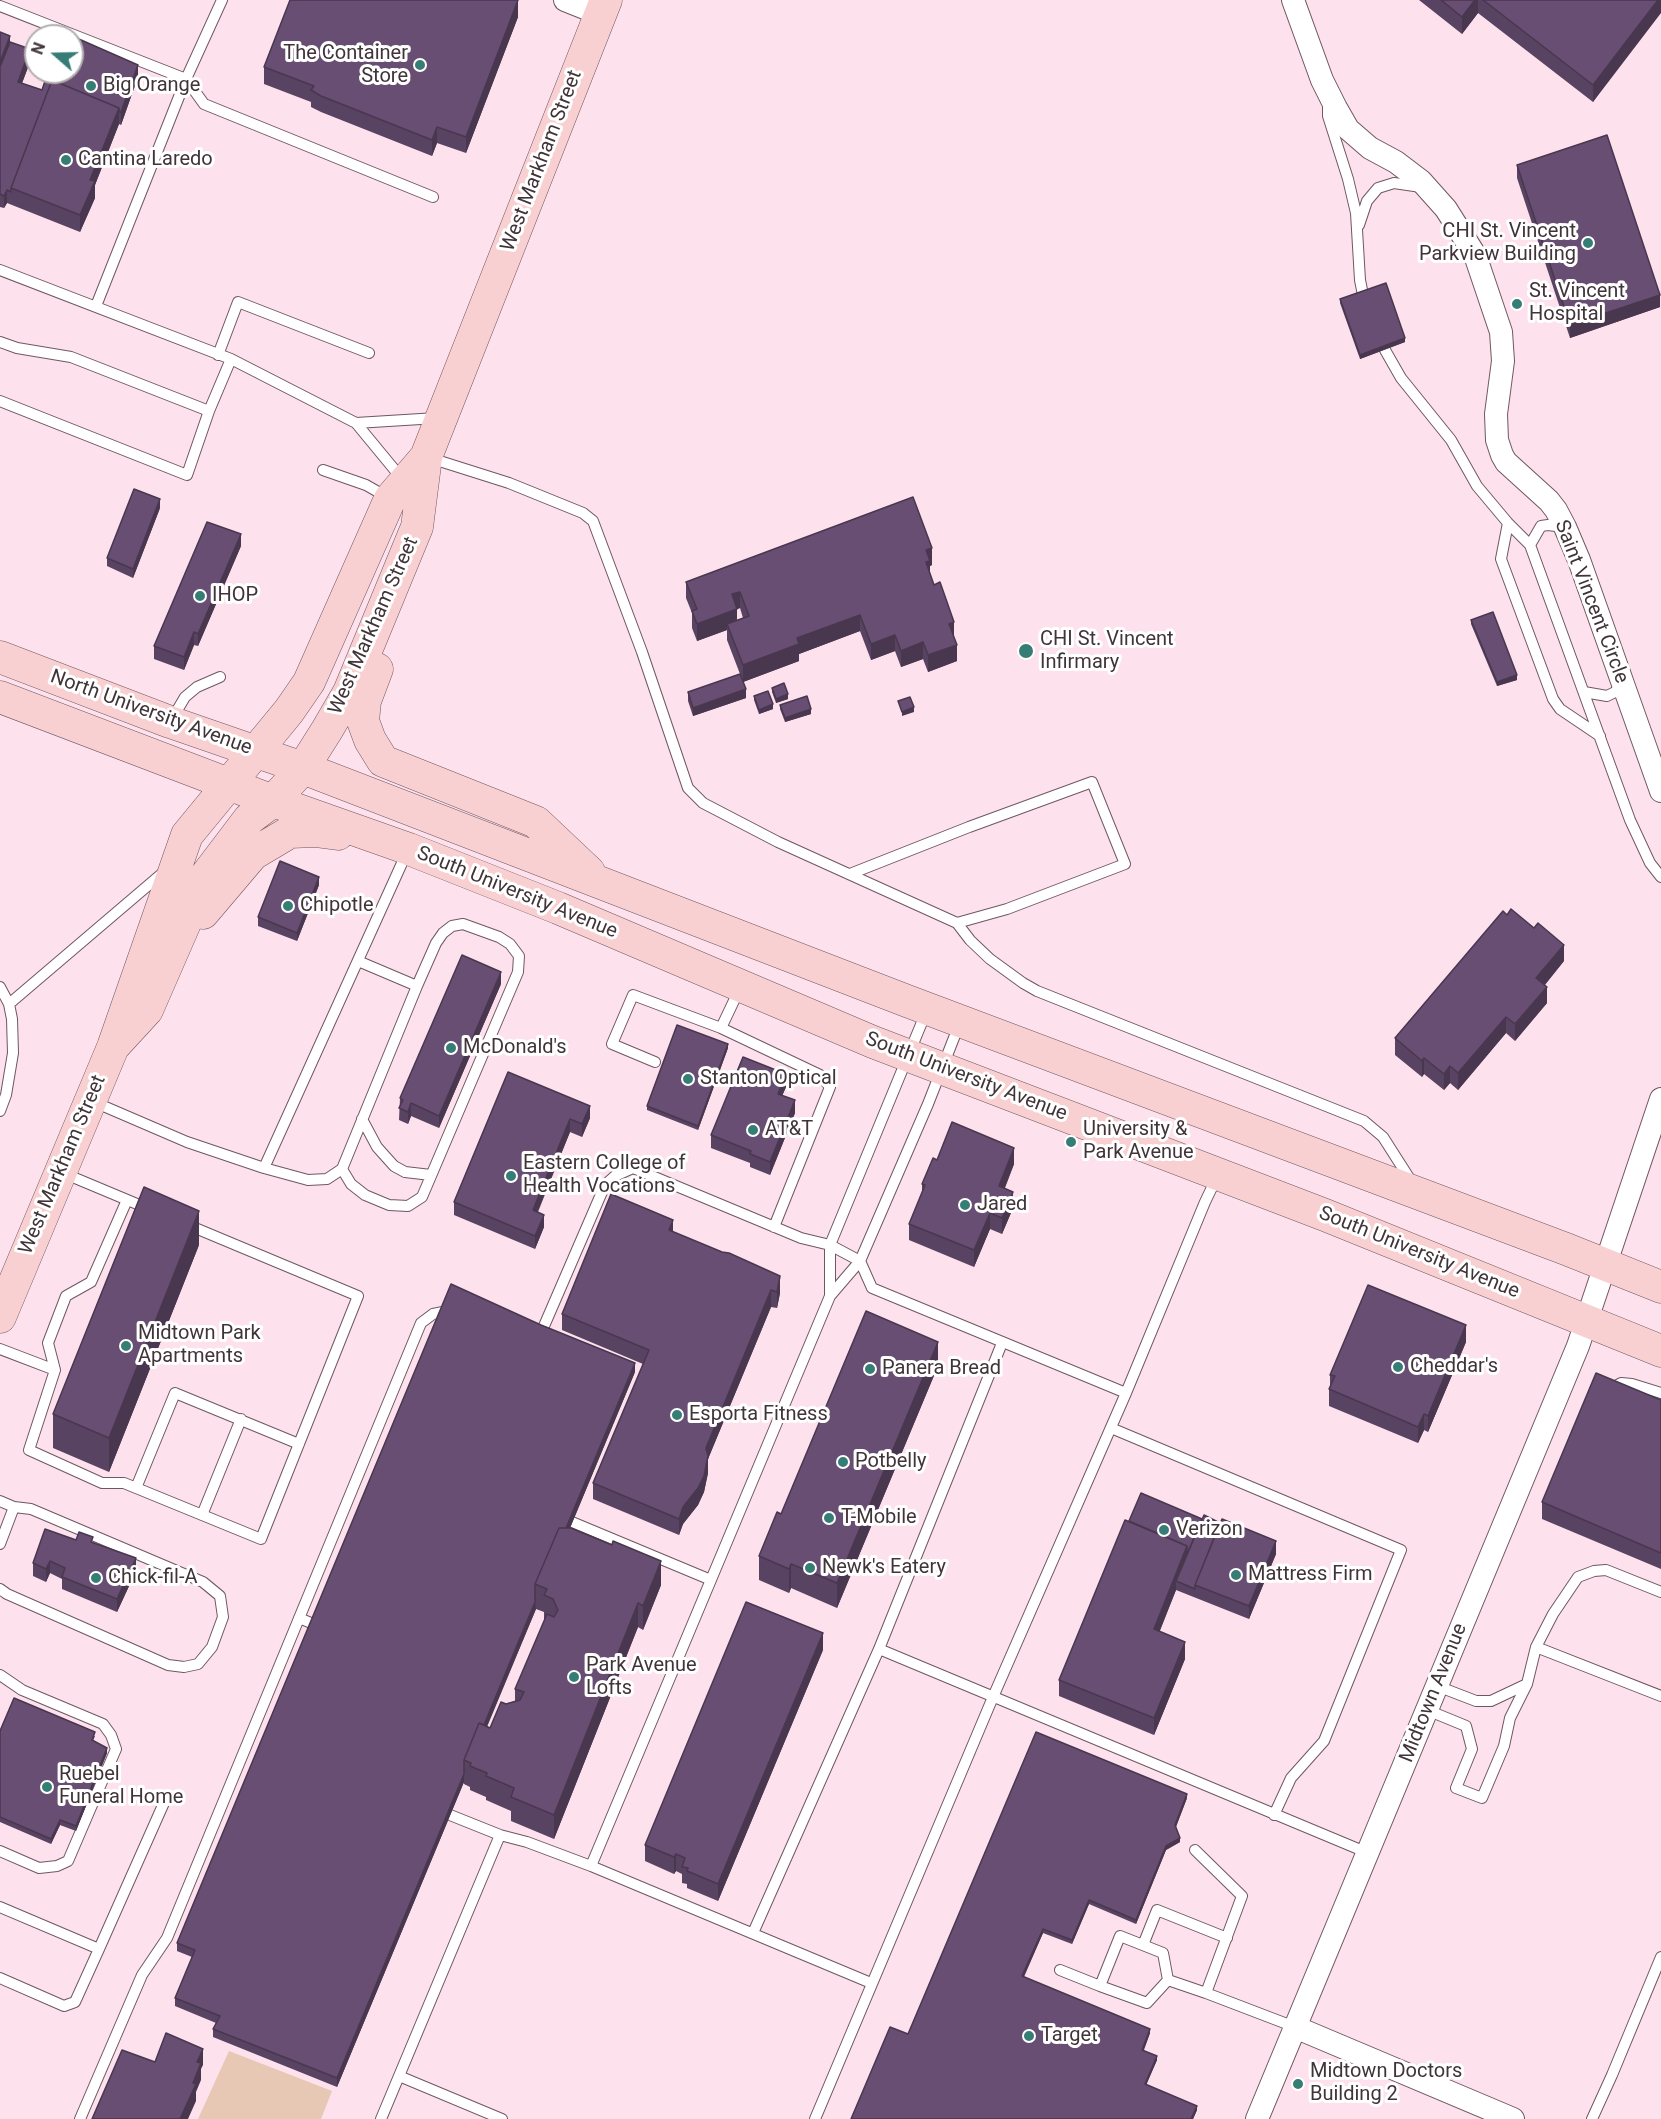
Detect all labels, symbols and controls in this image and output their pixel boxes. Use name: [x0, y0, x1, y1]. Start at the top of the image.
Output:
north arrow: [24, 24, 84, 84]
text: N: [28, 40, 49, 57]
place label: The Container Store: [283, 42, 408, 89]
marker: The Container Store: [413, 58, 427, 72]
street label: West Markham Street: [496, 67, 588, 255]
place label: Big Orange: [103, 74, 200, 98]
marker: Big Orange: [84, 79, 98, 93]
place label: Cantina Laredo: [78, 148, 213, 172]
marker: Cantina Laredo: [59, 153, 73, 167]
place label: CHI St. Vincent Parkview Building: [1419, 220, 1576, 267]
marker: CHI St. Vincent Parkview Building: [1581, 236, 1595, 250]
place label: St. Vincent Hospital: [1529, 280, 1625, 327]
marker: St. Vincent Hospital: [1510, 297, 1524, 311]
street label: Saint Vincent Circle: [1549, 517, 1633, 687]
street label: West Markham Street: [324, 533, 424, 719]
place label: IHOP: [212, 584, 258, 608]
marker: IHOP: [193, 589, 207, 603]
place label: CHI St. Vincent Infirmary: [1040, 628, 1174, 675]
marker: CHI St. Vincent Infirmary: [1017, 642, 1035, 660]
street label: North University Avenue: [47, 665, 255, 761]
street label: South University Avenue: [413, 842, 621, 944]
place label: Chipotle: [300, 894, 374, 918]
marker: Chipotle: [281, 899, 295, 913]
street label: South University Avenue: [862, 1027, 1070, 1127]
place label: McDonald's: [463, 1036, 567, 1060]
marker: McDonald's: [444, 1041, 458, 1055]
place label: Stanton Optical: [700, 1067, 837, 1091]
street label: West Markham Street: [14, 1072, 112, 1258]
marker: Stanton Optical: [681, 1072, 695, 1086]
place label: AT&T: [765, 1118, 813, 1142]
place label: University & Park Avenue: [1083, 1118, 1194, 1165]
marker: AT&T: [746, 1123, 760, 1137]
marker: University & Park Avenue: [1064, 1135, 1078, 1149]
place label: Eastern College of Health Vocations: [523, 1152, 685, 1199]
marker: Eastern College of Health Vocations: [504, 1169, 518, 1183]
place label: Jared: [977, 1193, 1027, 1217]
marker: Jared: [958, 1198, 972, 1212]
street label: South University Avenue: [1315, 1202, 1523, 1304]
place label: Midtown Park Apartments: [138, 1322, 261, 1369]
marker: Midtown Park Apartments: [119, 1339, 133, 1353]
place label: Cheddar's: [1410, 1355, 1498, 1379]
place label: Panera Bread: [882, 1357, 1001, 1381]
marker: Cheddar's: [1391, 1360, 1405, 1374]
marker: Panera Bread: [863, 1362, 877, 1376]
place label: Esporta Fitness: [689, 1403, 828, 1427]
marker: Esporta Fitness: [670, 1408, 684, 1422]
place label: Potbelly: [855, 1450, 926, 1474]
marker: Potbelly: [836, 1455, 850, 1469]
place label: T-Mobile: [841, 1506, 917, 1530]
marker: T-Mobile: [822, 1511, 836, 1525]
place label: Verizon: [1176, 1518, 1243, 1542]
marker: Verizon: [1157, 1523, 1171, 1537]
place label: Newk's Eatery: [822, 1556, 946, 1580]
marker: Newk's Eatery: [803, 1561, 817, 1575]
place label: Mattress Firm: [1248, 1563, 1372, 1587]
place label: Chick-fil-A: [108, 1566, 198, 1590]
marker: Mattress Firm: [1229, 1568, 1243, 1582]
marker: Chick-fil-A: [89, 1571, 103, 1585]
street label: Midtown Avenue: [1395, 1620, 1473, 1766]
place label: Park Avenue Lofts: [586, 1654, 697, 1701]
marker: Park Avenue Lofts: [567, 1670, 581, 1684]
place label: Ruebel Funeral Home: [59, 1763, 183, 1810]
marker: Ruebel Funeral Home: [40, 1780, 54, 1794]
place label: Target: [1041, 2024, 1098, 2048]
marker: Target: [1022, 2029, 1036, 2043]
place label: Midtown Doctors Building 2: [1310, 2060, 1462, 2107]
marker: Midtown Doctors Building 2: [1291, 2077, 1305, 2091]

